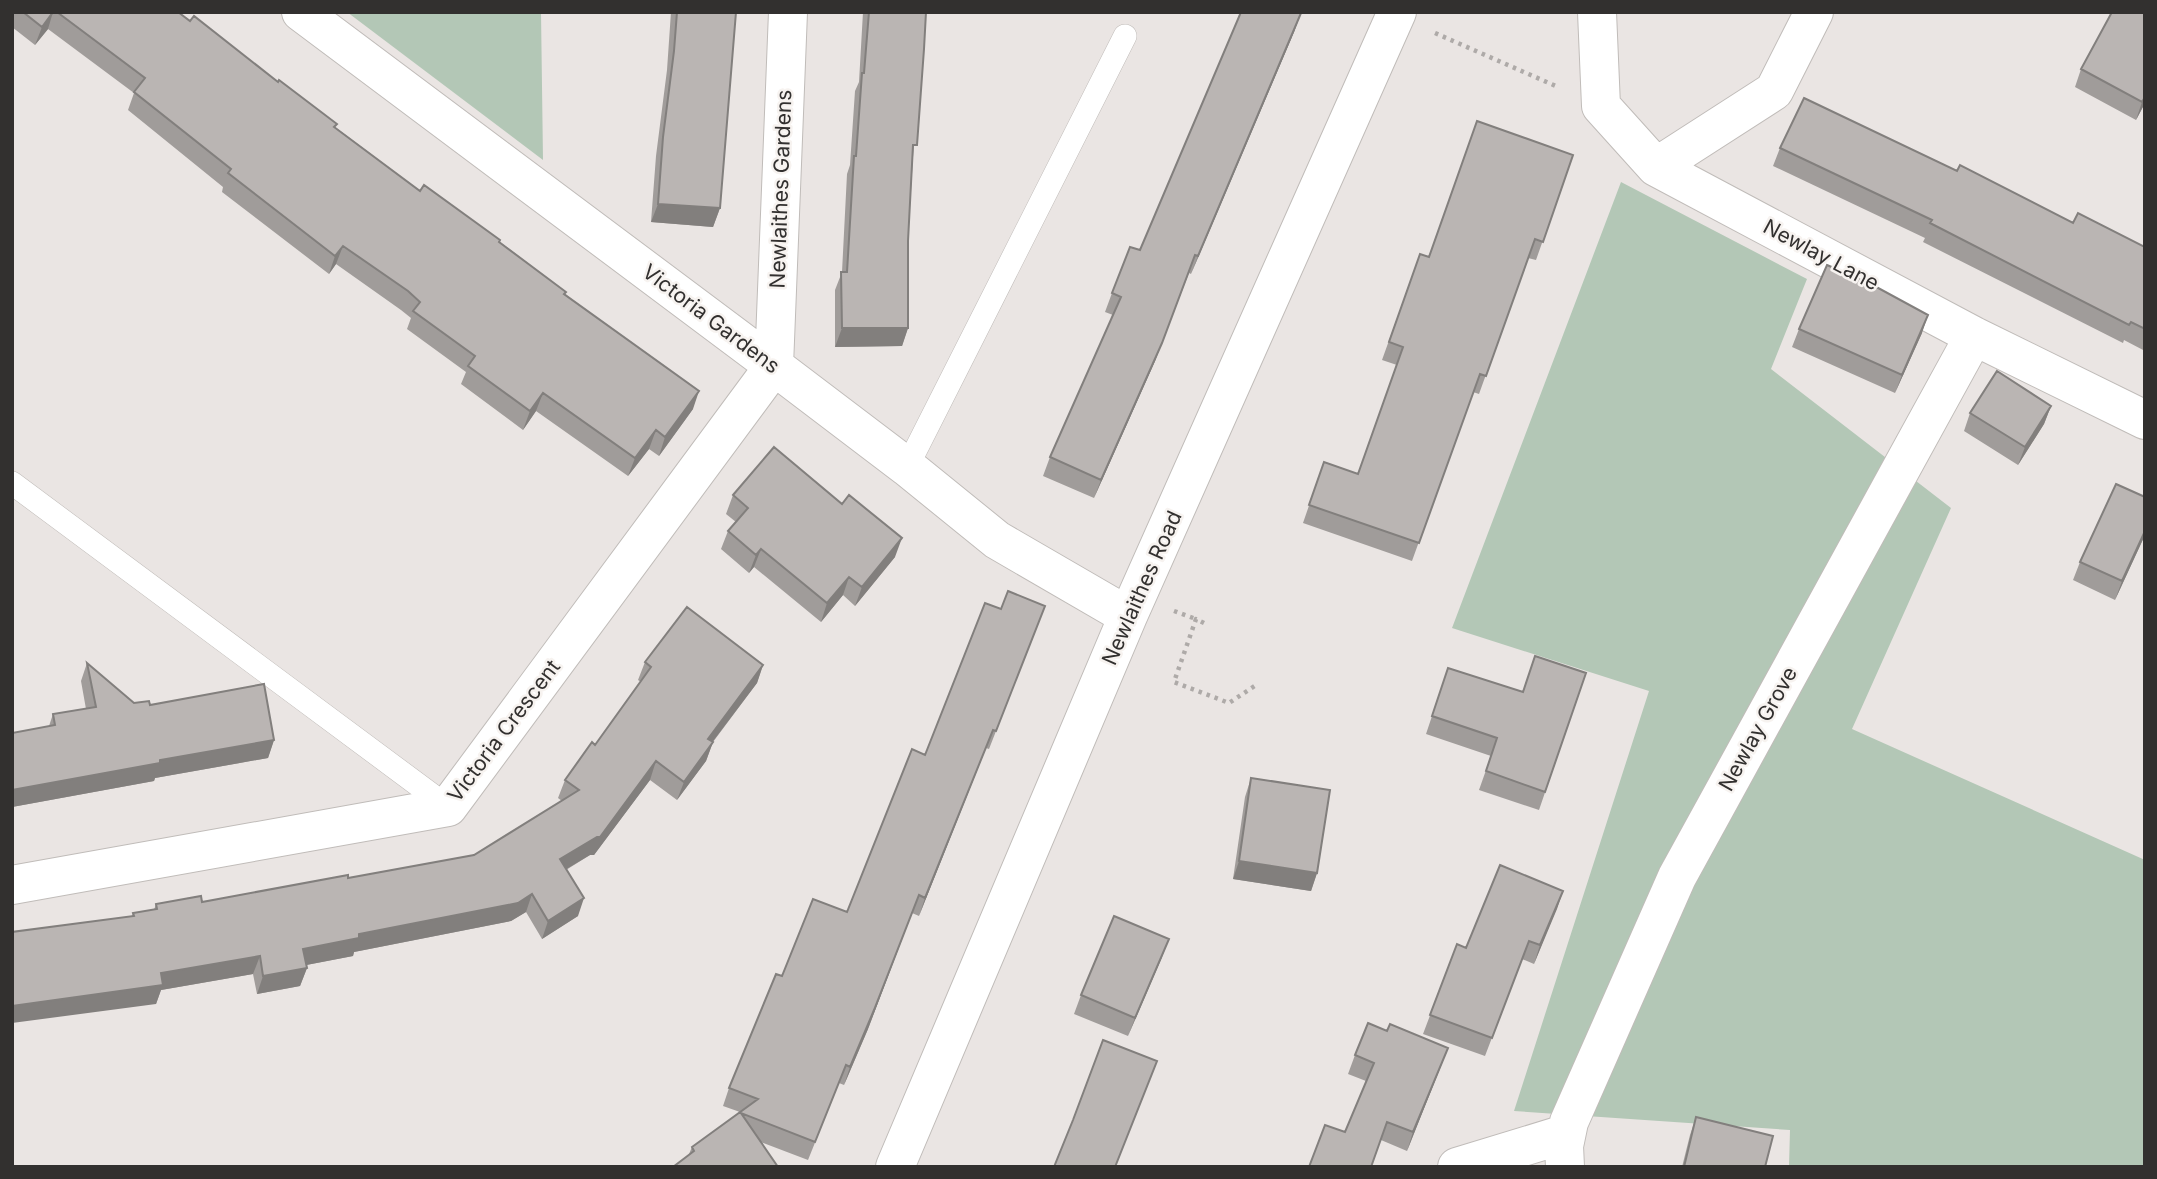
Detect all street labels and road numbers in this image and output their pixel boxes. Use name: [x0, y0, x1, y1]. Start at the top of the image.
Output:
street label: Newlaithes Gardens: [765, 89, 796, 289]
street label: Newlay Lane: [1759, 214, 1883, 296]
street label: Victoria Gardens: [638, 259, 785, 378]
street label: Newlaithes Road: [1096, 507, 1187, 669]
street label: Victoria Crescent: [442, 655, 565, 807]
street label: Newlay Grove: [1713, 662, 1802, 795]

